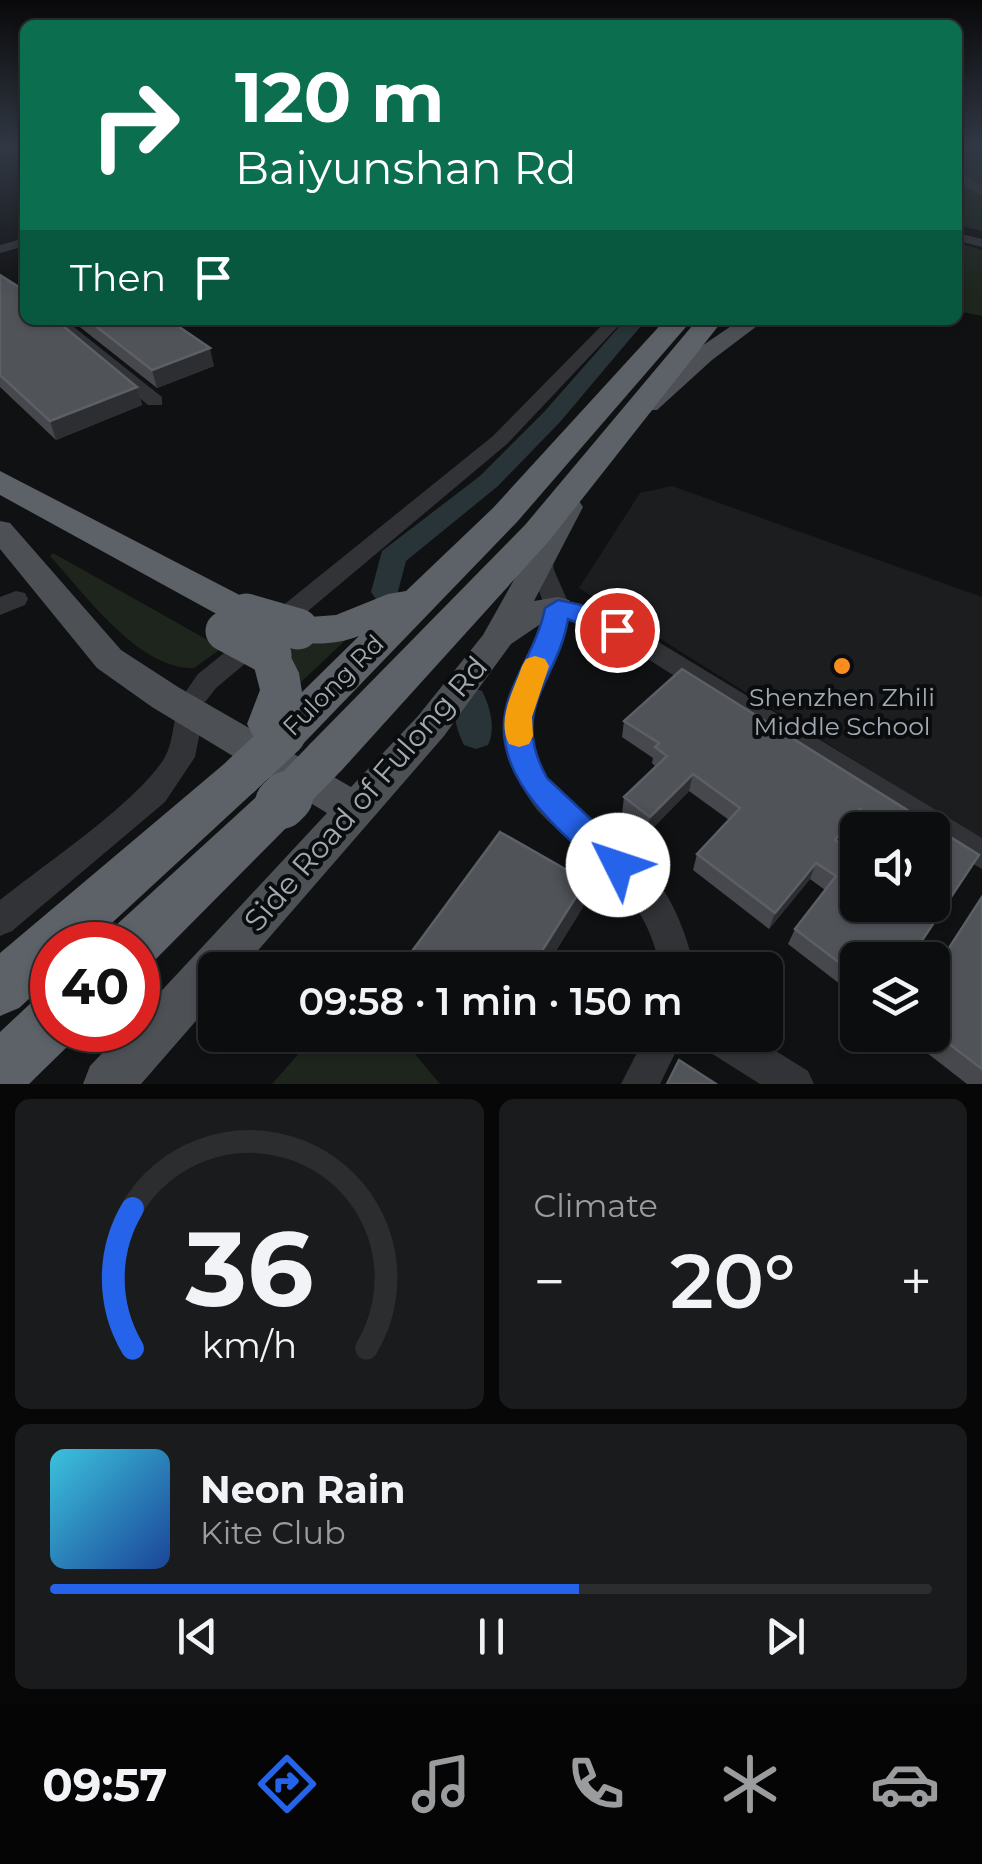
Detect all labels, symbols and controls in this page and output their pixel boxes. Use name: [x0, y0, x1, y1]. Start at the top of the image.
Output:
text: 120 m: [235, 54, 445, 140]
icon: right: [70, 60, 200, 190]
text: Baiyunshan Rd: [235, 140, 577, 195]
icon: arrive: [186, 250, 241, 305]
text: Then: [70, 254, 166, 301]
pin: [575, 588, 660, 673]
icon: arrive: [590, 603, 645, 658]
street label: Fulong Rd: [276, 628, 390, 742]
street label: Side Road of Fulong Rd: [236, 649, 495, 939]
marker: Shenzhen Zhili Middle School: [831, 655, 853, 677]
place label: Shenzhen Zhili Middle School: [749, 682, 935, 741]
map controls: [840, 812, 950, 1052]
button: sound: [840, 812, 950, 922]
position arrow: [566, 813, 670, 917]
speed limit sign: 40: [30, 922, 160, 1052]
button: layers: [840, 942, 950, 1052]
text: 09:58 · 1 min · 150 m: [299, 978, 682, 1025]
text: Climate: [534, 1186, 658, 1225]
text: 36: [184, 1205, 313, 1332]
text: 20°: [670, 1235, 796, 1327]
text: −: [534, 1248, 565, 1315]
text: +: [900, 1248, 932, 1315]
text: km/h: [202, 1323, 297, 1367]
text: Neon Rain: [200, 1466, 405, 1513]
text: Kite Club: [200, 1513, 346, 1552]
icon: previous: [170, 1609, 225, 1664]
icon: pause: [464, 1609, 519, 1664]
icon: next: [758, 1609, 813, 1664]
icon: directions: [252, 1749, 322, 1819]
icon: music: [406, 1749, 476, 1819]
icon: phone: [561, 1749, 631, 1819]
icon: climate: [715, 1749, 785, 1819]
icon: car: [870, 1749, 940, 1819]
text: 09:57: [42, 1757, 167, 1812]

